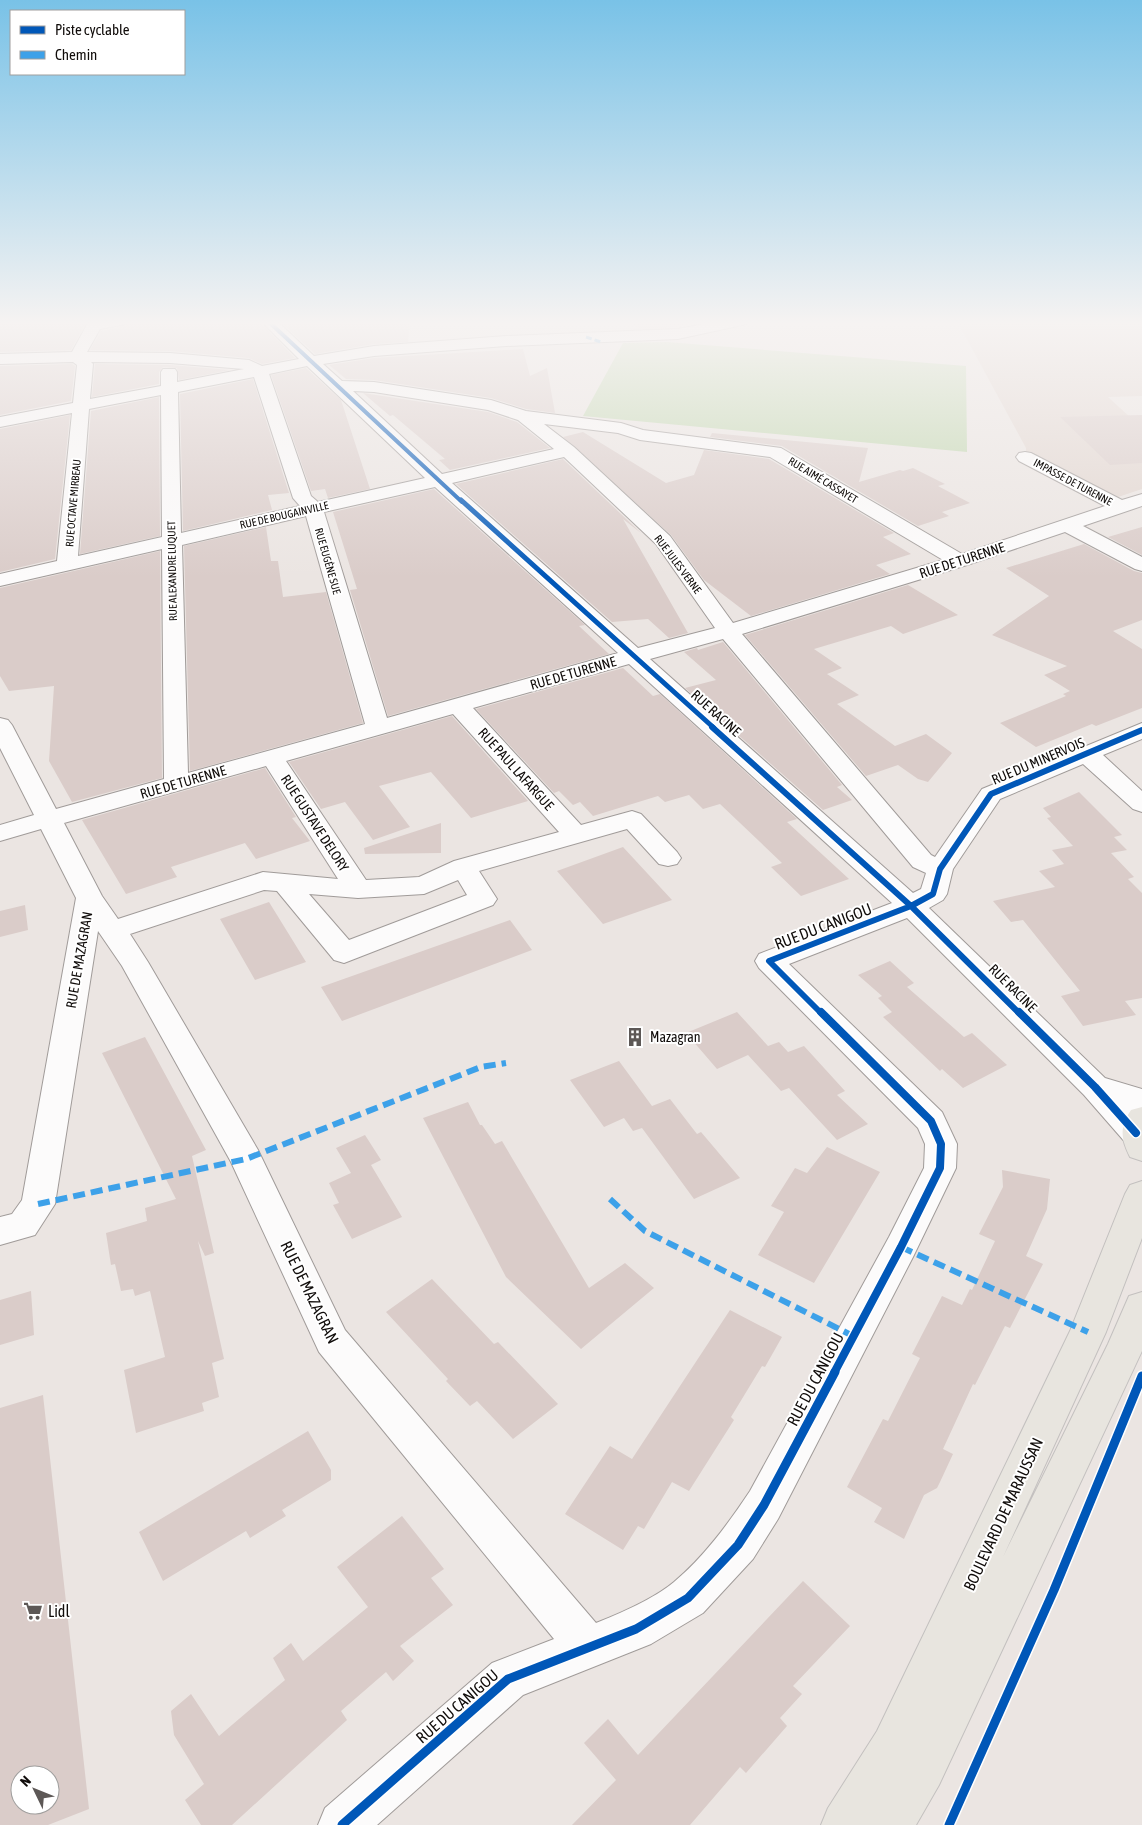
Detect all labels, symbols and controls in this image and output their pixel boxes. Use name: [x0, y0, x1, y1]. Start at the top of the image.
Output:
legend: [10, 10, 185, 75]
text: Piste cyclable: [55, 21, 130, 38]
text: Chemin: [55, 46, 97, 63]
street label: RUE AIMÉ CASSAYET: [786, 455, 860, 506]
street label: IMPASSE DE TURENNE: [1032, 456, 1115, 508]
street label: RUE OCTAVE MIRBEAU: [63, 459, 83, 547]
street label: RUE DE BOUGAINVILLE: [239, 499, 330, 531]
street label: RUE ALEXANDRE LUQUET: [165, 521, 179, 621]
street label: RUE EUGÈNE SUE: [313, 526, 343, 596]
street label: RUE JULES VERNE: [652, 532, 704, 596]
street label: RUE DE TURENNE: [917, 539, 1007, 581]
street label: RUE DE TURENNE: [528, 653, 618, 693]
street label: RUE RACINE: [688, 687, 744, 739]
street label: RUE PAUL LAFARGUE: [475, 725, 557, 813]
street label: RUE DU MINERVOIS: [989, 734, 1087, 788]
street label: RUE DE TURENNE: [138, 762, 228, 802]
street label: RUE GUSTAVE DELORY: [278, 772, 353, 875]
street label: RUE DU CANIGOU: [772, 899, 874, 953]
street label: RUE DE MAZAGRAN: [63, 910, 95, 1010]
street label: RUE RACINE: [986, 961, 1040, 1015]
building icon: Mazagran: [624, 1026, 646, 1048]
place label: Mazagran: [650, 1029, 701, 1045]
street label: RUE DE MAZAGRAN: [277, 1238, 343, 1346]
street label: RUE DU CANIGOU: [783, 1329, 847, 1429]
street label: BOULEVARD DE MARAUSSAN: [960, 1435, 1046, 1593]
supermarket icon: Lidl: [22, 1600, 44, 1622]
place label: Lidl: [48, 1602, 70, 1620]
street label: RUE DU CANIGOU: [412, 1665, 502, 1747]
north arrow: [10, 1765, 60, 1815]
text: N: [17, 1773, 34, 1790]

